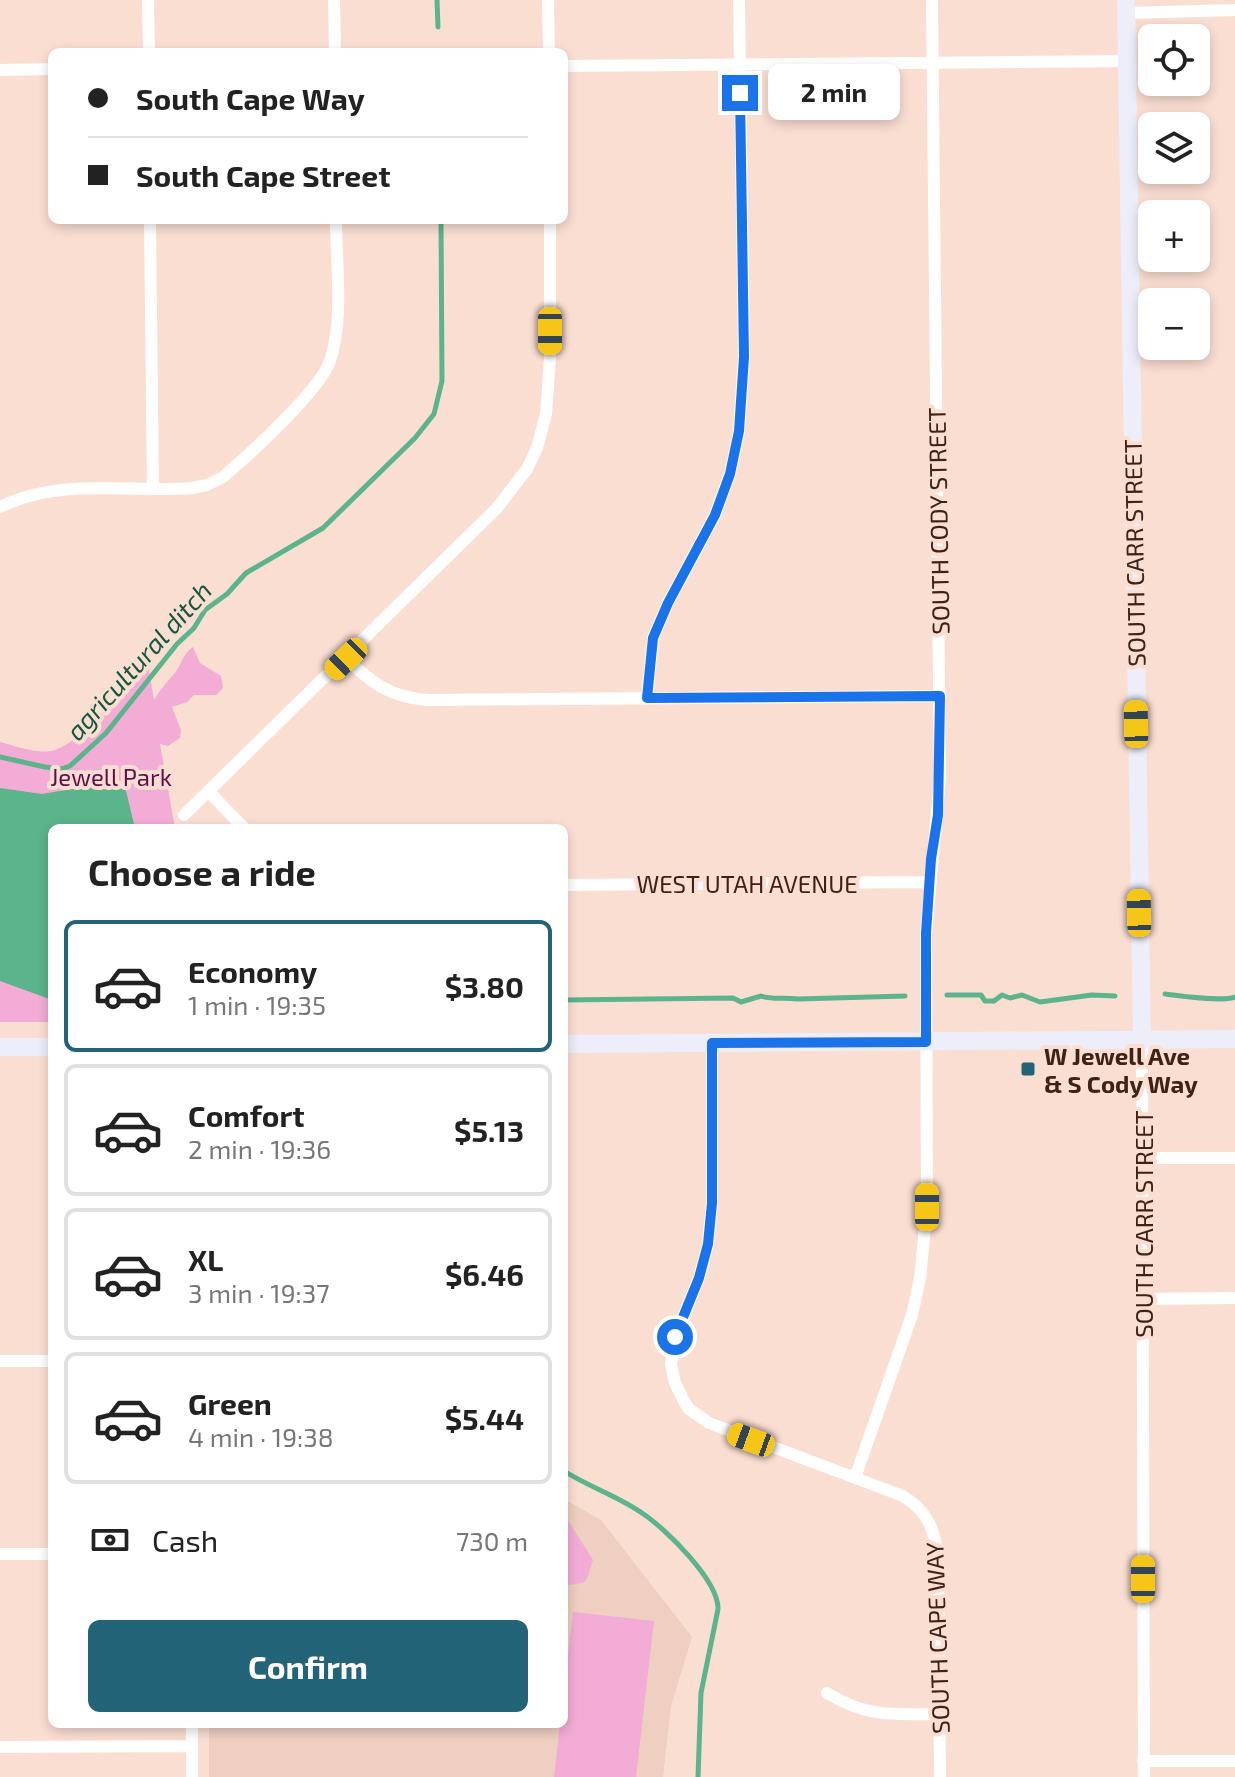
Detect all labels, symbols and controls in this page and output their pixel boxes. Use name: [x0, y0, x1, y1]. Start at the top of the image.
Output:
map controls: [1138, 24, 1210, 360]
button: locate: [1138, 24, 1210, 96]
callout: 2 min: [768, 65, 900, 121]
route end: [722, 75, 758, 111]
text: 2 min: [801, 76, 867, 107]
text: South Cape Way: [136, 80, 365, 116]
button: layers: [1138, 112, 1210, 184]
text: South Cape Street: [136, 157, 391, 193]
button: +: [1138, 200, 1210, 272]
button: −: [1138, 288, 1210, 360]
car: [538, 307, 562, 355]
street label: SOUTH CODY STREET: [922, 407, 954, 635]
street label: SOUTH CARR STREET: [1118, 439, 1150, 667]
water label: agricultural ditch: [59, 574, 217, 746]
car: [320, 634, 372, 684]
car: [1124, 700, 1148, 748]
park label: Jewell Park: [50, 762, 172, 791]
text: Choose a ride: [88, 850, 316, 893]
street label: WEST UTAH AVENUE: [636, 869, 858, 898]
car: [1127, 889, 1151, 937]
icon: car: [92, 950, 164, 1022]
text: Economy: [188, 953, 317, 989]
text: $3.80: [445, 968, 524, 1004]
text: 1 min · 19:35: [188, 989, 326, 1020]
place label: W Jewell Ave & S Cody Way: [1044, 1041, 1198, 1098]
marker: W Jewell Ave & S Cody Way: [1019, 1060, 1037, 1078]
icon: car: [92, 1094, 164, 1166]
text: Comfort: [188, 1097, 305, 1133]
street label: SOUTH CARR STREET: [1129, 1110, 1158, 1338]
text: $5.13: [454, 1112, 524, 1148]
text: 2 min · 19:36: [188, 1133, 331, 1164]
car: [915, 1183, 939, 1231]
icon: car: [92, 1238, 164, 1310]
text: XL: [188, 1241, 223, 1277]
text: $6.46: [445, 1256, 524, 1292]
text: 3 min · 19:37: [188, 1277, 329, 1308]
route start: [657, 1319, 693, 1355]
icon: car: [92, 1382, 164, 1454]
text: Green: [188, 1385, 272, 1421]
text: $5.44: [445, 1400, 524, 1436]
text: 4 min · 19:38: [188, 1421, 333, 1452]
car: [724, 1421, 778, 1459]
icon: cash: [88, 1518, 132, 1562]
text: Cash: [152, 1522, 218, 1558]
text: 730 m: [456, 1525, 528, 1556]
street label: SOUTH CAPE WAY: [919, 1541, 955, 1734]
car: [1131, 1555, 1155, 1603]
button: Confirm: [88, 1620, 528, 1712]

